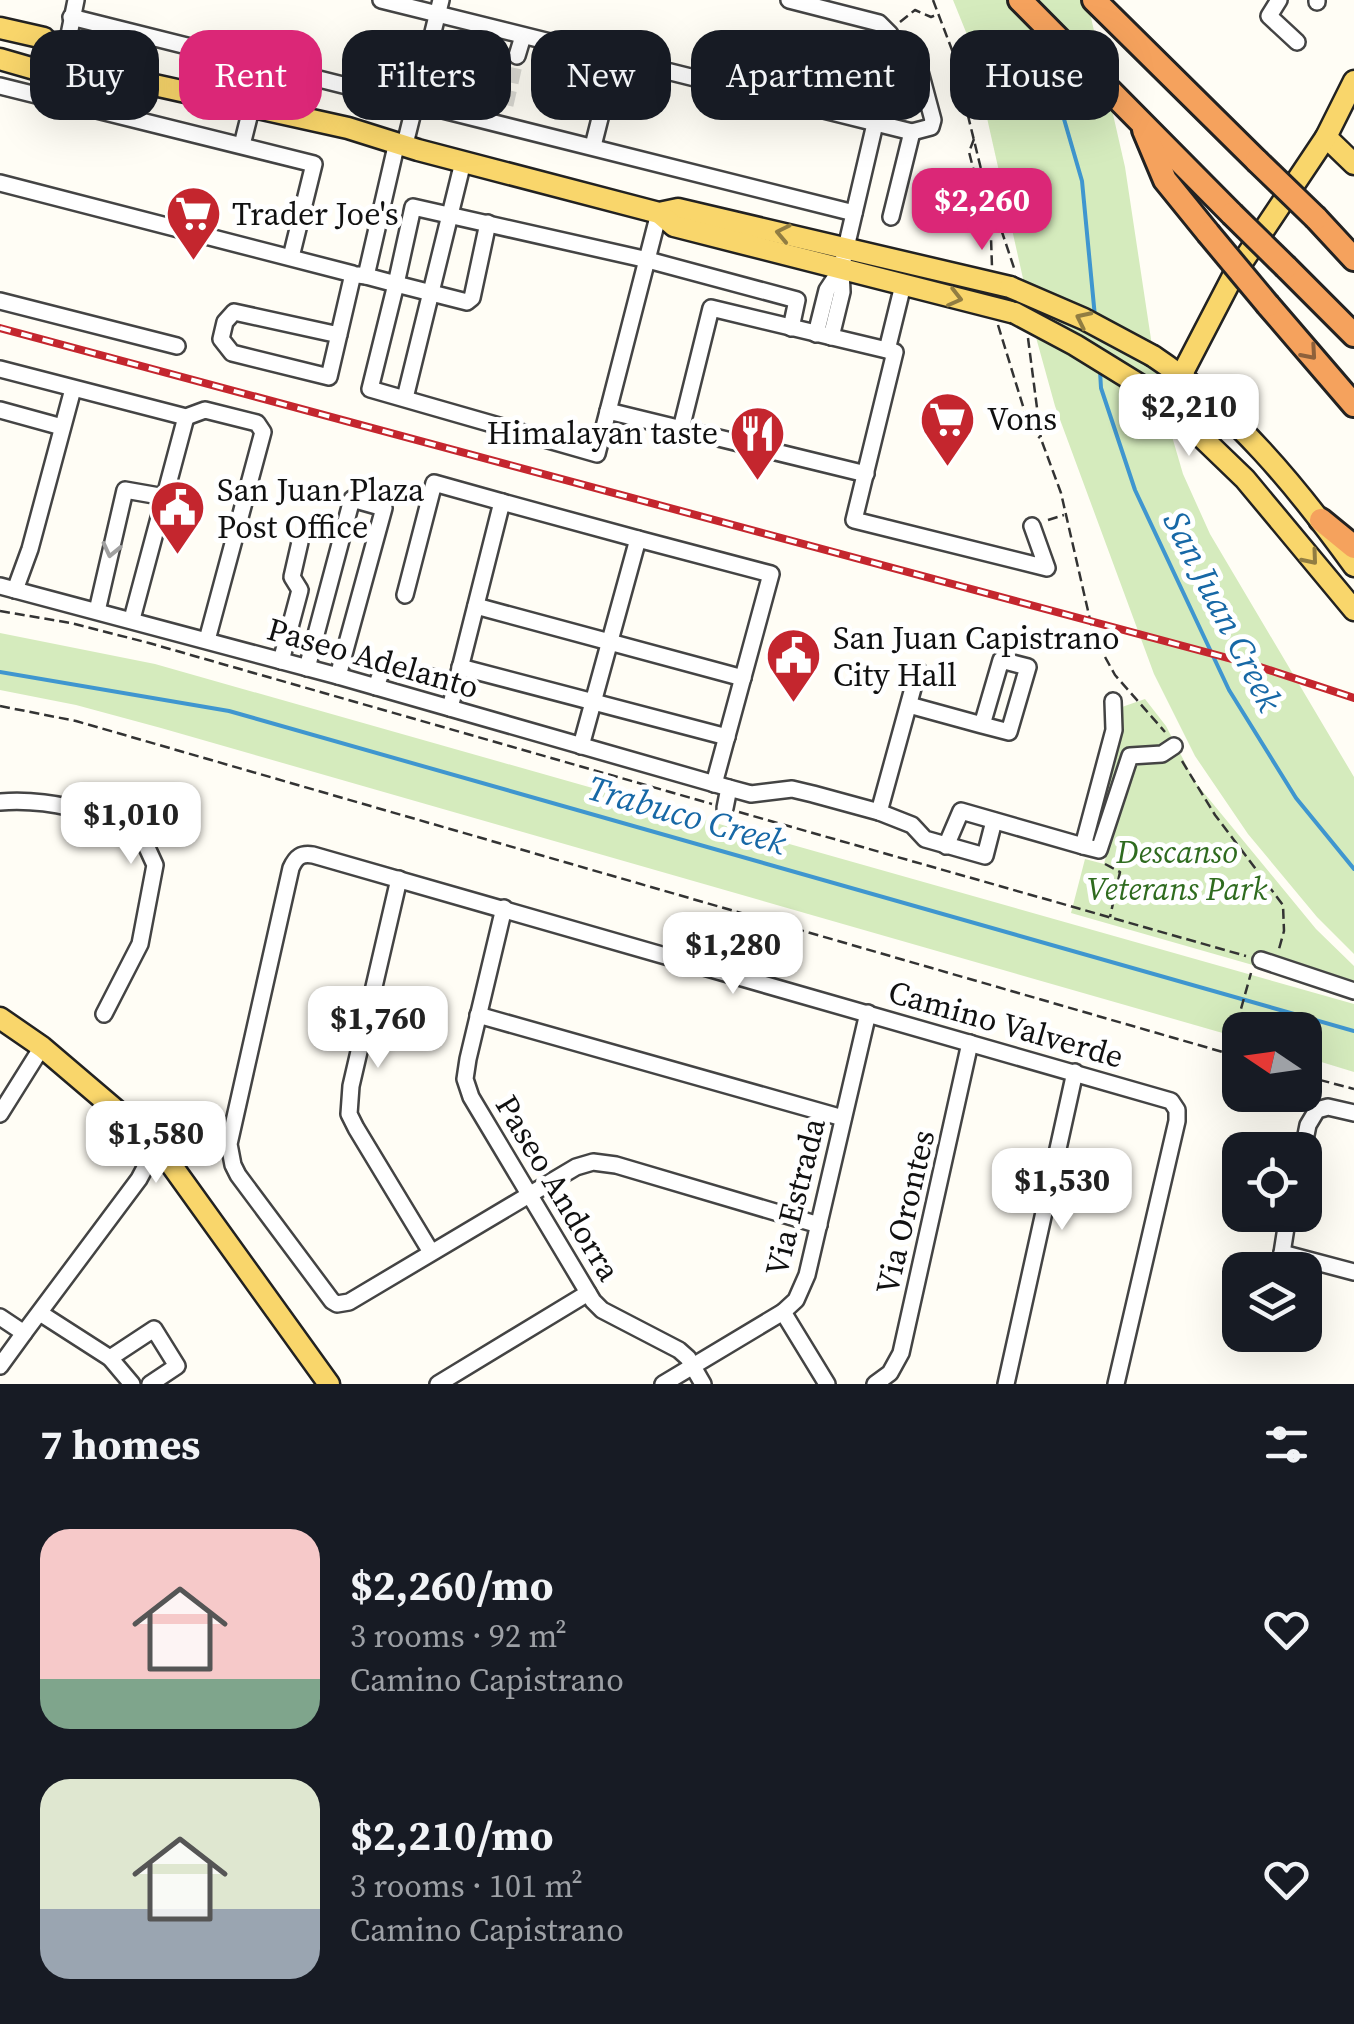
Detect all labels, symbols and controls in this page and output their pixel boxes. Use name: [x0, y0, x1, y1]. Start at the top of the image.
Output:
chip: Buy: [30, 30, 159, 120]
chip: Rent: [179, 30, 322, 120]
chip: Filters: [342, 30, 511, 120]
chip: New: [531, 30, 671, 120]
chip: Apartment: [691, 30, 930, 120]
chip: House: [950, 30, 1119, 120]
pin: $2,260: [901, 168, 1063, 253]
text: $2,260: [934, 178, 1030, 222]
supermarket icon: Trader Joe's: [163, 184, 223, 263]
place label: Trader Joe's: [232, 192, 399, 236]
one-way arrow: [775, 223, 792, 244]
one-way arrow: [946, 286, 963, 307]
one-way arrow: [1075, 311, 1093, 331]
one-way arrow: [1299, 342, 1317, 360]
pin: $2,210: [1108, 374, 1270, 459]
text: $2,210: [1141, 384, 1237, 428]
supermarket icon: Vons: [918, 389, 978, 468]
place label: Vons: [987, 397, 1057, 441]
restaurant icon: Himalayan taste: [727, 403, 787, 482]
place label: Himalayan taste: [487, 411, 718, 455]
place label: San Juan Plaza Post Office: [217, 468, 425, 549]
public building icon: San Juan Plaza Post Office: [148, 478, 208, 557]
water label: San Juan Creek: [1152, 502, 1294, 720]
one-way arrow: [102, 542, 123, 559]
one-way arrow: [1299, 546, 1317, 564]
street label: Paseo Adelanto: [262, 607, 484, 709]
place label: San Juan Capistrano City Hall: [833, 616, 1120, 697]
public building icon: San Juan Capistrano City Hall: [764, 626, 824, 705]
water label: Trabuco Creek: [582, 764, 792, 866]
pin: $1,010: [50, 782, 212, 867]
text: $1,010: [83, 792, 179, 836]
park label: Descanso Veterans Park: [1087, 830, 1268, 911]
pin: $1,280: [652, 912, 814, 997]
text: $1,280: [685, 922, 781, 966]
street label: Camino Valverde: [884, 969, 1128, 1079]
pin: $1,760: [297, 986, 459, 1071]
text: $1,760: [330, 996, 426, 1040]
north arrow: [1222, 1012, 1322, 1112]
map controls: [1222, 1012, 1322, 1352]
street label: Paseo Andorra: [485, 1087, 631, 1290]
pin: $1,580: [75, 1101, 237, 1186]
text: $1,580: [108, 1111, 204, 1155]
street label: Via Estrada: [754, 1113, 836, 1280]
street label: Via Orontes: [865, 1126, 945, 1298]
button: locate: [1222, 1132, 1322, 1232]
pin: $1,530: [981, 1148, 1143, 1233]
text: $1,530: [1014, 1158, 1110, 1202]
button: layers: [1222, 1252, 1322, 1352]
text: 7 homes: [40, 1415, 200, 1473]
icon: filters: [1259, 1417, 1314, 1472]
text: $2,260/mo: [350, 1556, 553, 1614]
icon: home: [120, 1569, 240, 1689]
icon: heart: [1259, 1602, 1314, 1657]
text: 3 rooms · 92 m²: [350, 1614, 567, 1658]
text: Camino Capistrano: [350, 1658, 624, 1702]
text: $2,210/mo: [350, 1806, 553, 1864]
icon: home: [120, 1819, 240, 1939]
icon: heart: [1259, 1852, 1314, 1907]
text: 3 rooms · 101 m²: [350, 1864, 583, 1908]
text: Camino Capistrano: [350, 1908, 624, 1952]

